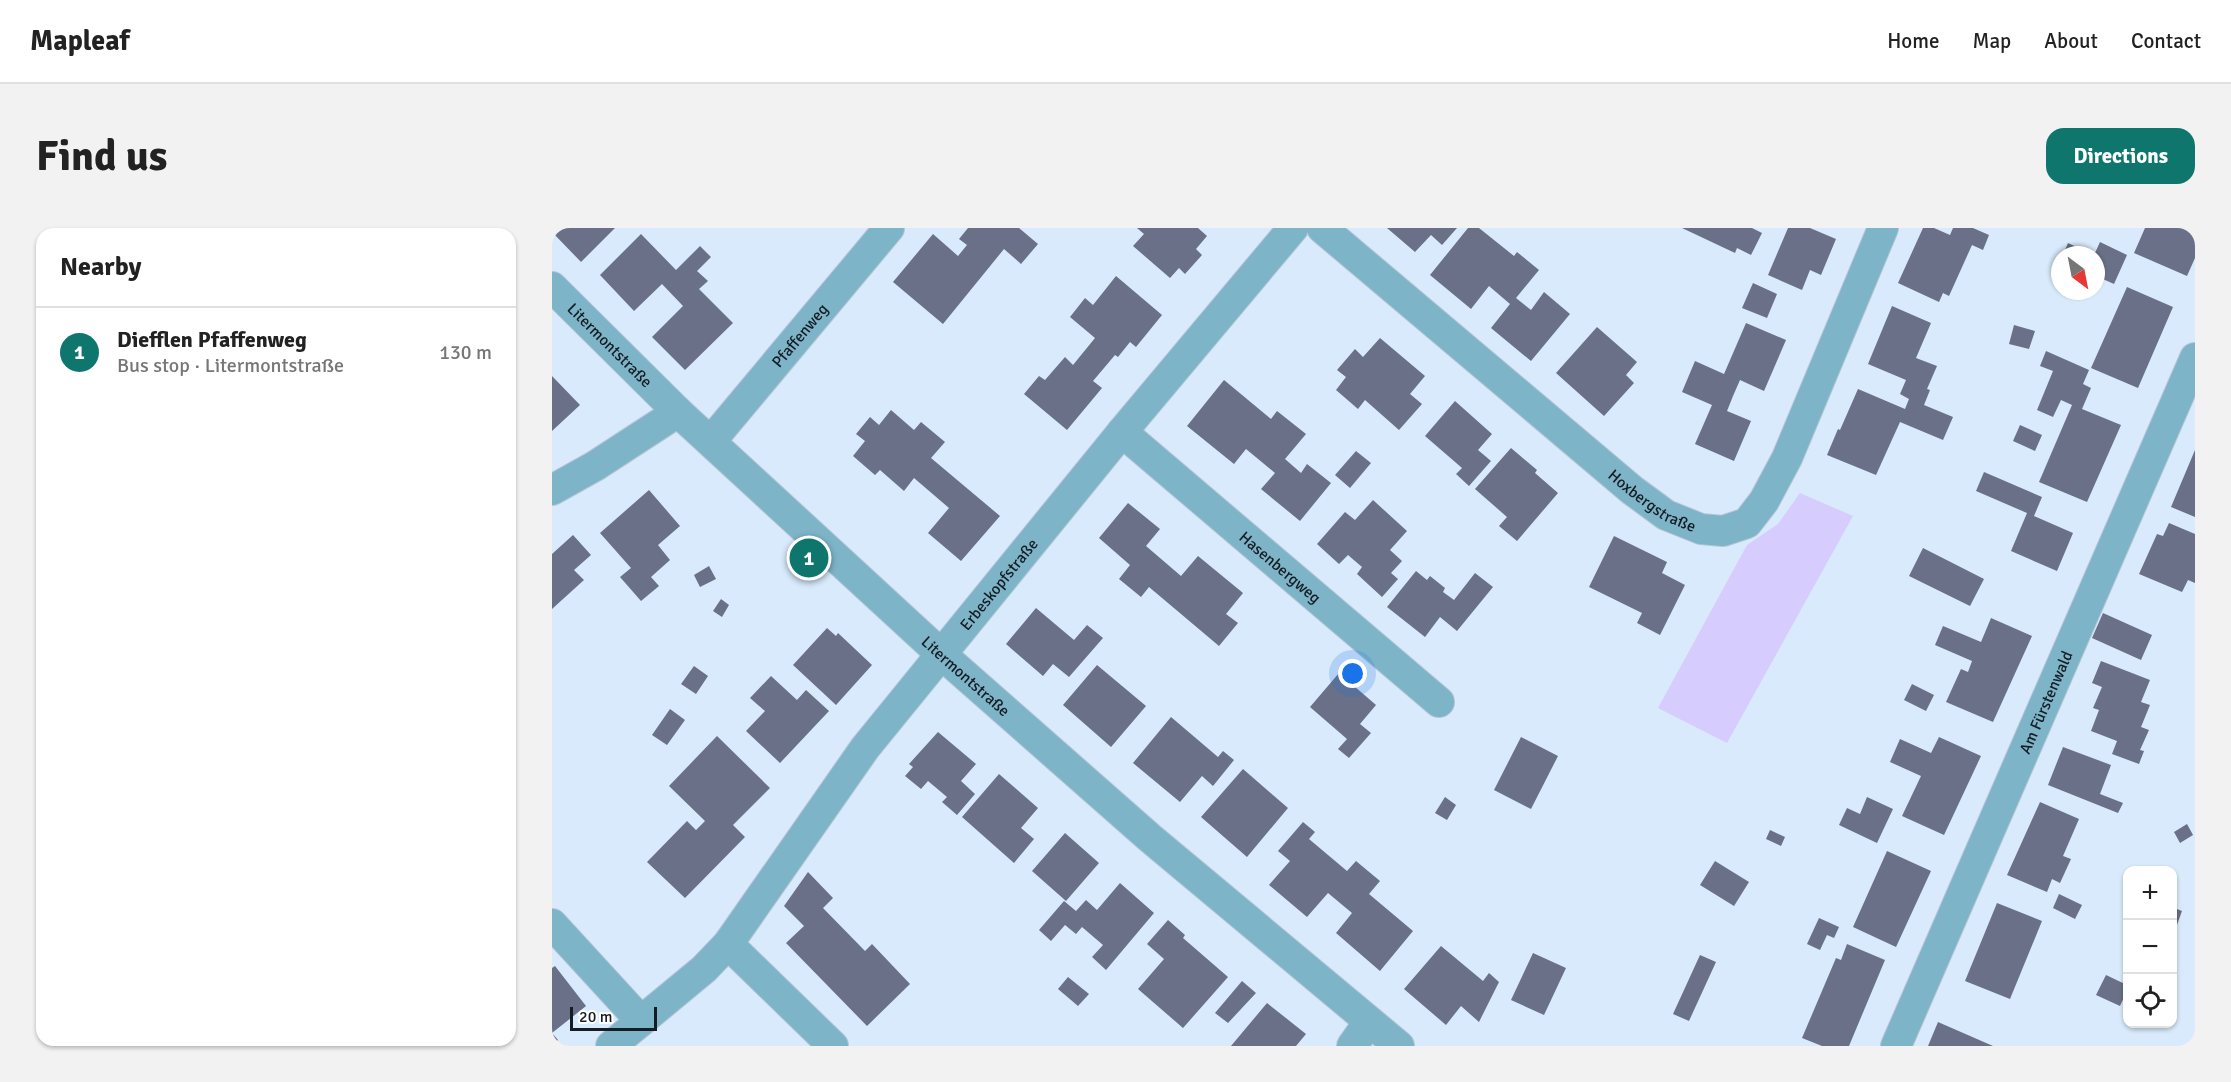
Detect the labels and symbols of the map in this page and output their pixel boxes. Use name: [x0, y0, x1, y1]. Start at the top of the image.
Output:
north arrow: [2051, 246, 2105, 300]
street label: Litermontstraße: [563, 299, 656, 392]
street label: Pfaffenweg: [768, 300, 833, 372]
street label: Hoxbergstraße: [1604, 465, 1699, 537]
street label: Hasenbergweg: [1235, 527, 1325, 608]
street label: Erbeskopfstraße: [956, 534, 1043, 635]
pin: 1: [790, 536, 828, 580]
street label: Litermontstraße: [917, 632, 1014, 721]
street label: Am Fürstenwald: [2015, 648, 2078, 757]
your location: [1338, 659, 1367, 688]
scale bar: [570, 1004, 657, 1032]

